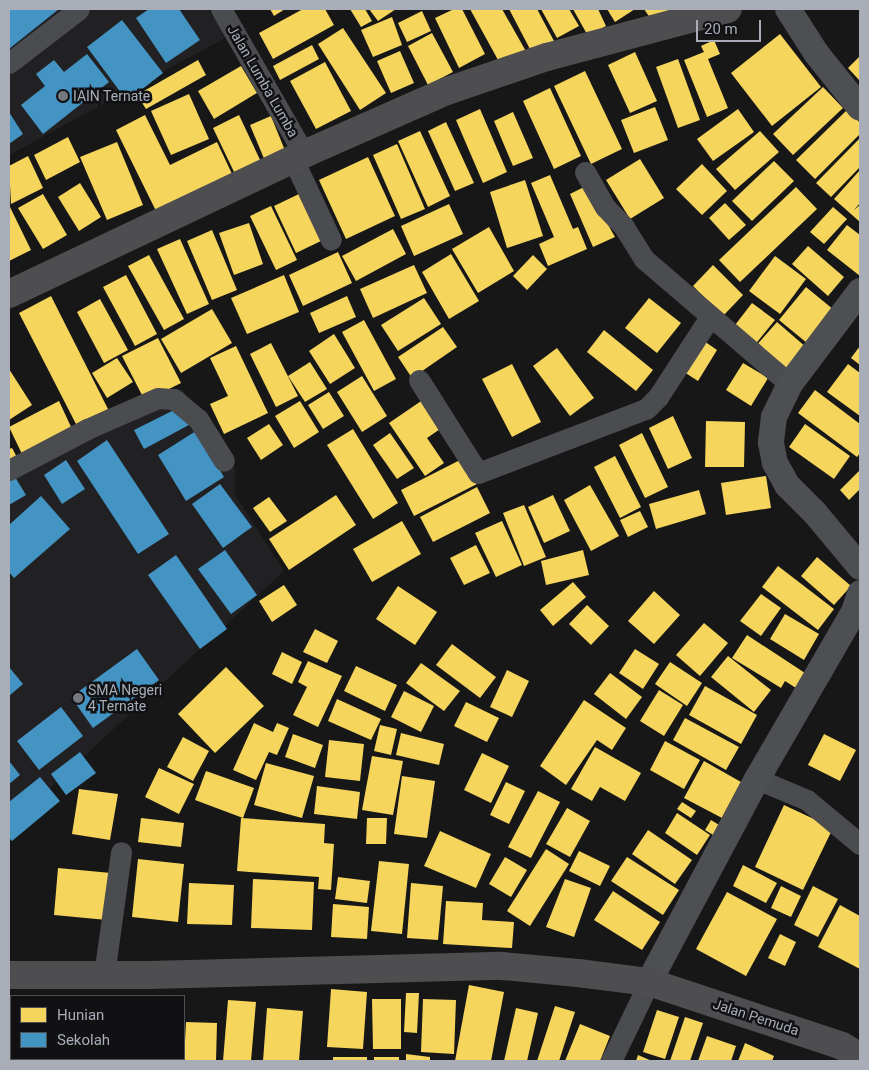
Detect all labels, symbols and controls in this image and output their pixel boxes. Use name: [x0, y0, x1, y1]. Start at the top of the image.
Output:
scale bar: [699, 10, 764, 42]
text: 20 m: [704, 20, 738, 38]
street label: Jalan Lumba Lumba: [224, 22, 302, 140]
place label: IAIN Ternate: [73, 88, 151, 104]
marker: IAIN Ternate: [57, 90, 69, 102]
place label: SMA Negeri 4 Ternate: [88, 682, 162, 714]
marker: SMA Negeri 4 Ternate: [72, 692, 84, 704]
legend: [10, 995, 185, 1060]
street label: Jalan Pemuda: [711, 995, 801, 1039]
text: Hunian: [57, 1006, 104, 1024]
text: Sekolah: [57, 1031, 110, 1049]

